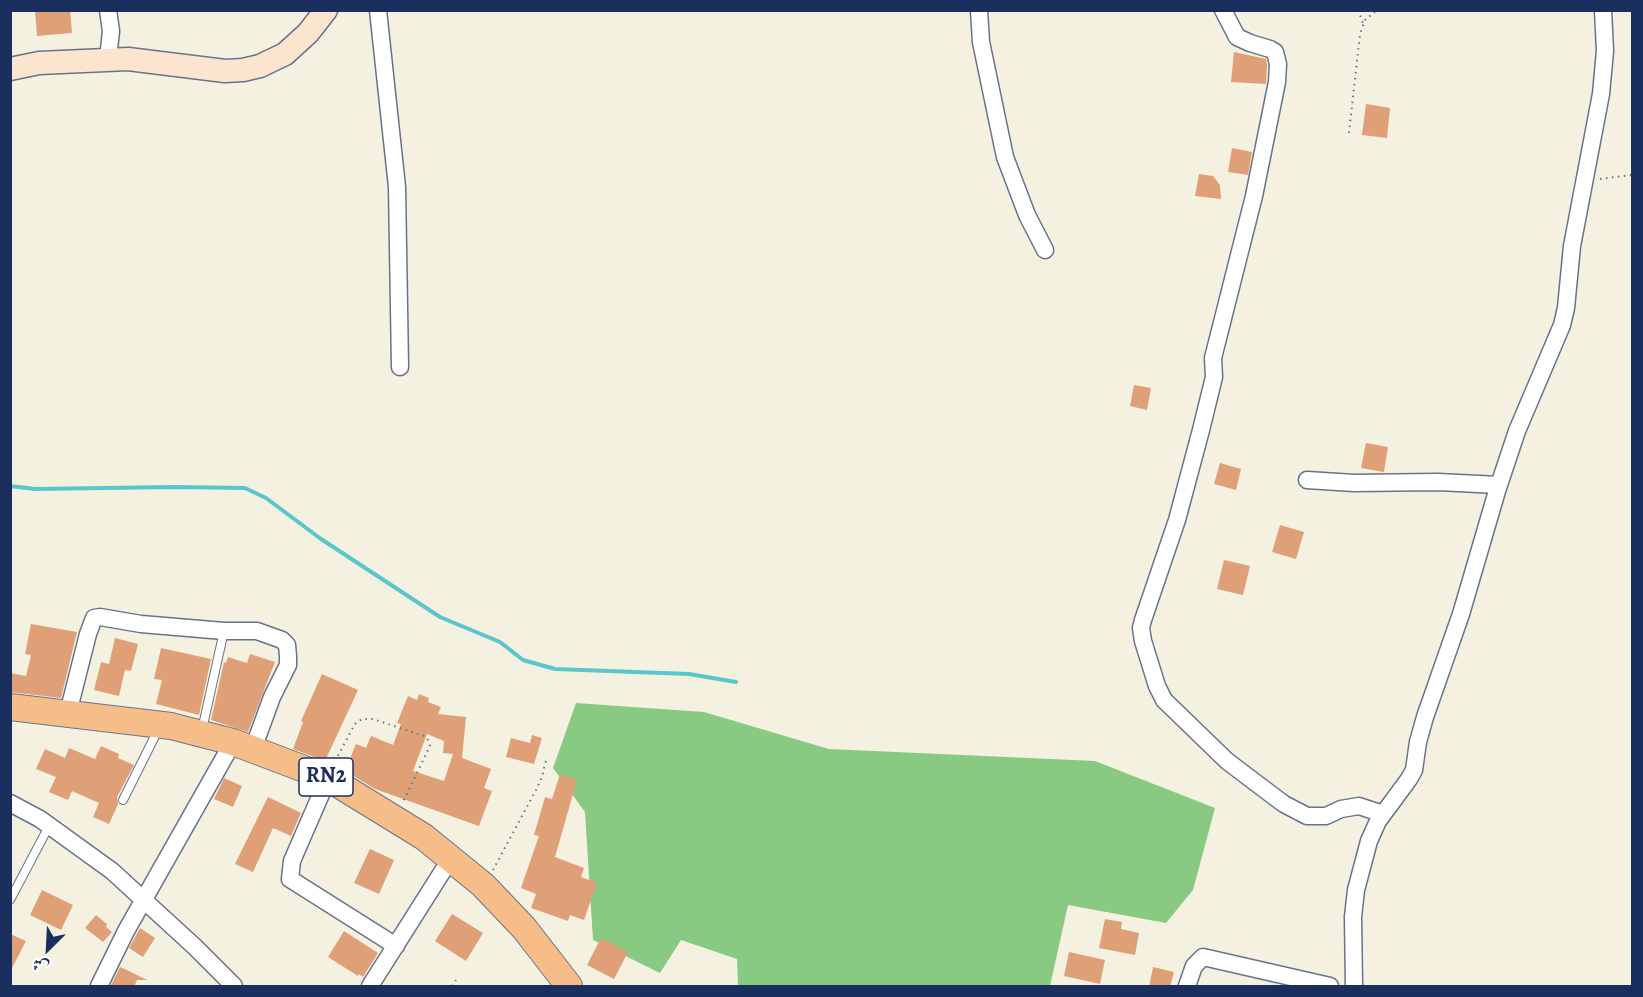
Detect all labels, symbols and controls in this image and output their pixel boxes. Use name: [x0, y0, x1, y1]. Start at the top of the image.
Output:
road number: RN2: [299, 758, 353, 796]
north arrow: [18, 919, 78, 979]
text: ش: [29, 952, 52, 979]

